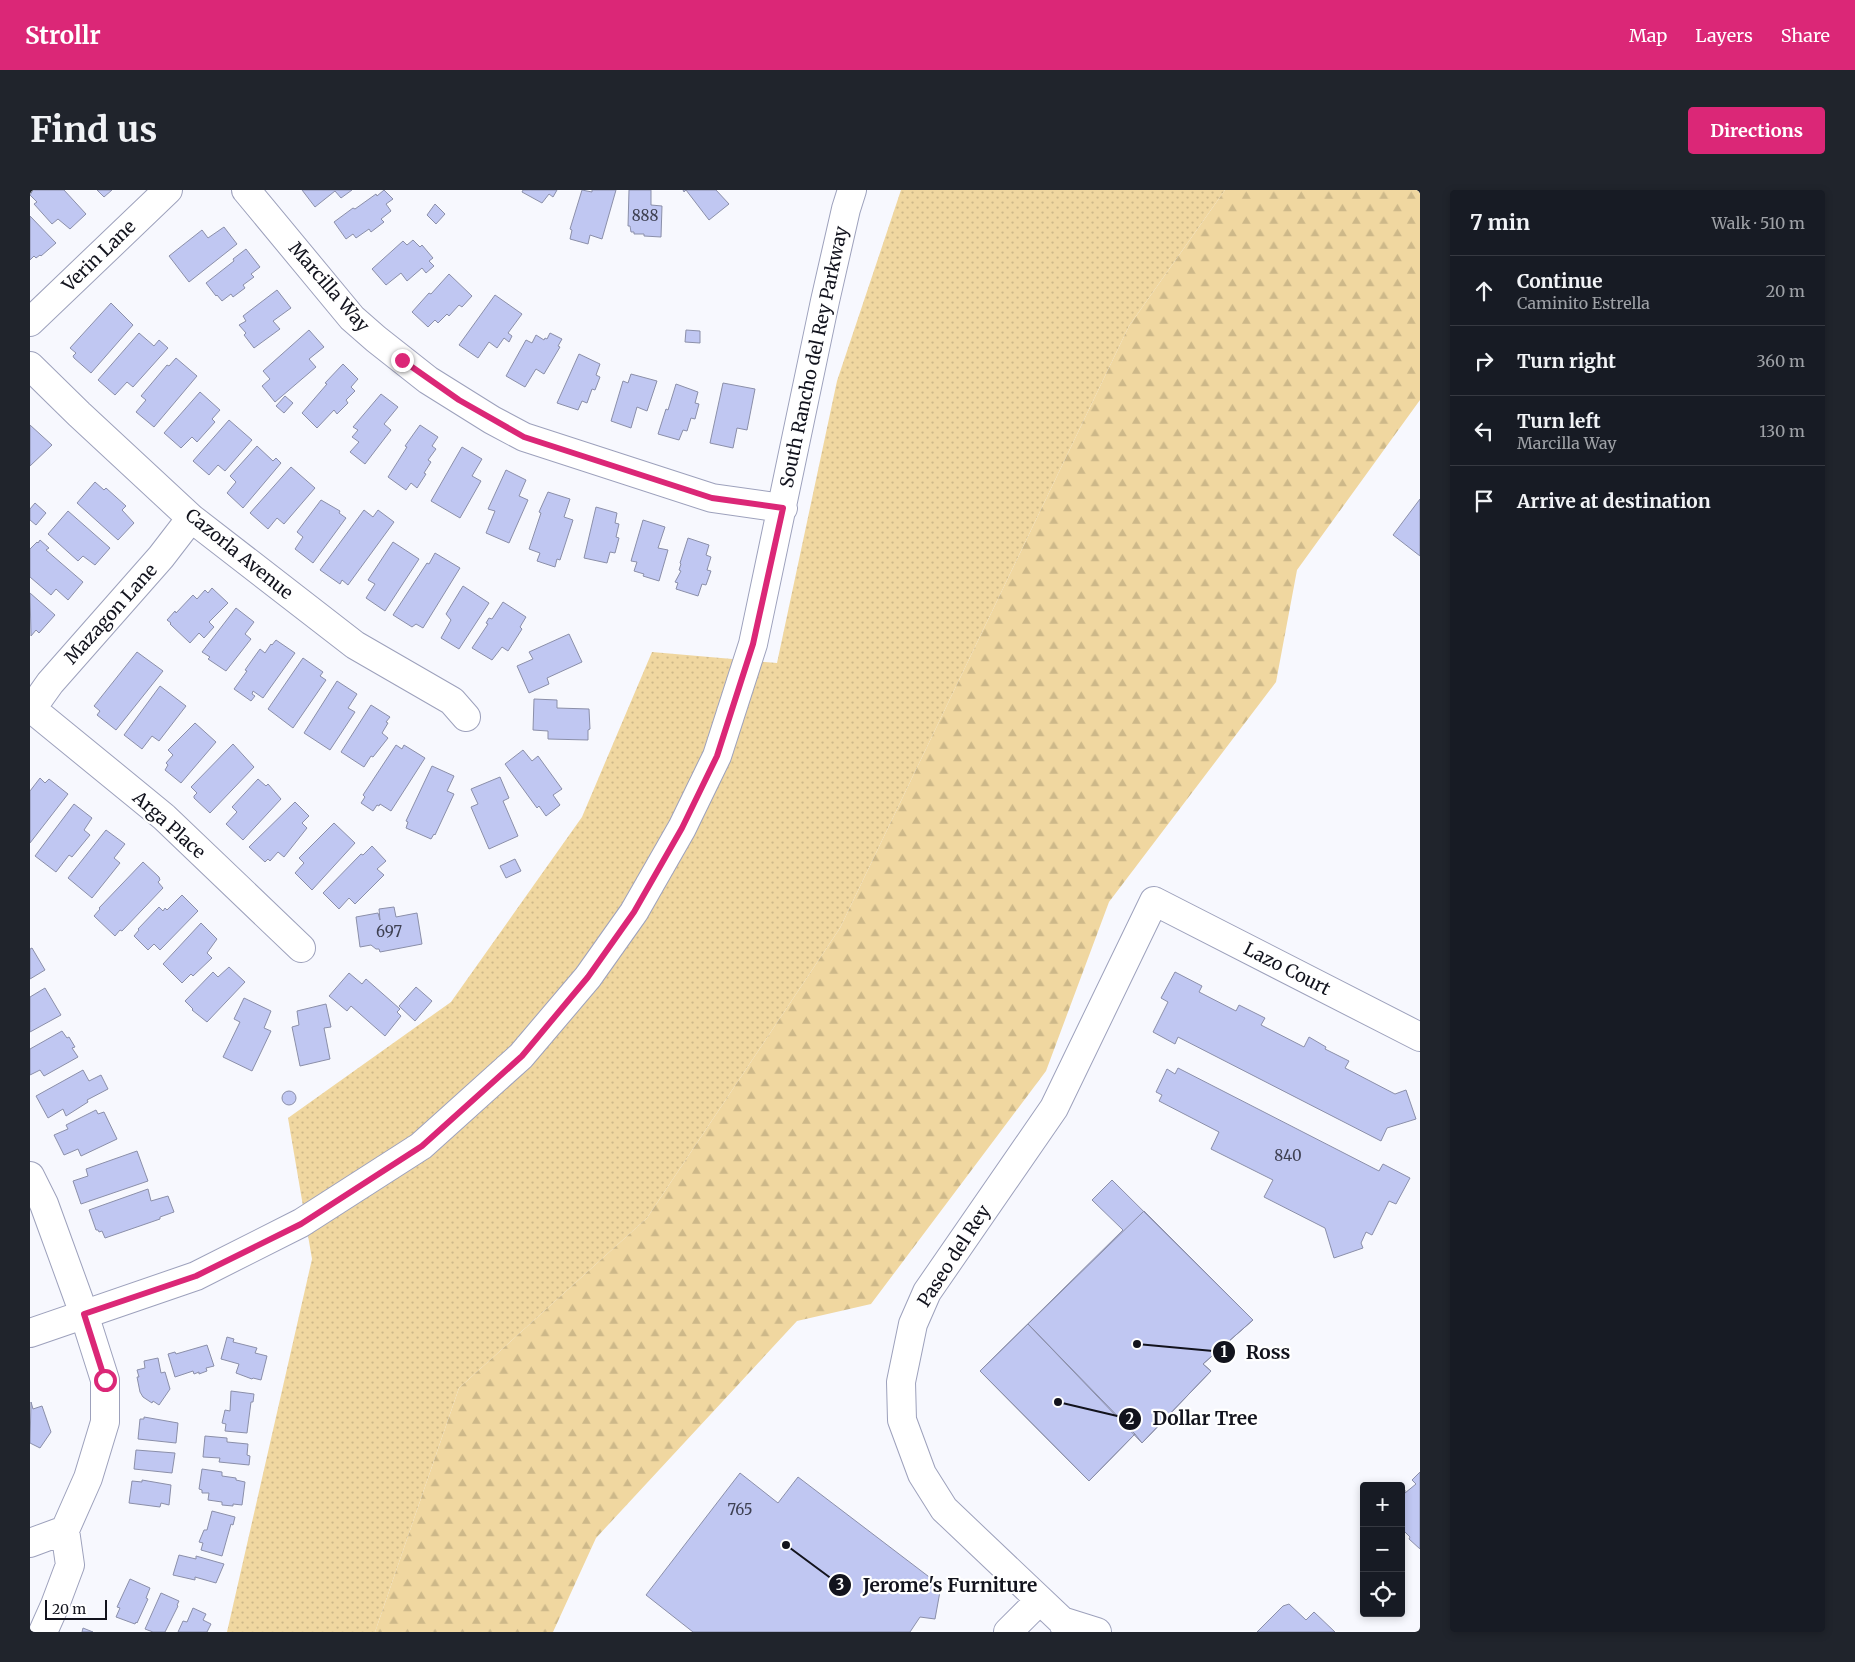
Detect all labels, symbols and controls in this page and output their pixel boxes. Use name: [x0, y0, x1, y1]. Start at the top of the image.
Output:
text: Strollr: [25, 20, 101, 51]
text: Map: [1629, 24, 1667, 47]
text: Layers: [1695, 24, 1753, 47]
text: Share: [1781, 24, 1830, 47]
button: Directions: [1688, 107, 1825, 154]
text: Find us: [30, 108, 157, 152]
house number: 888: [632, 206, 658, 225]
text: 7 min: [1470, 209, 1530, 236]
text: Walk · 510 m: [1711, 213, 1805, 233]
street label: Verin Lane: [56, 215, 140, 297]
street label: South Rancho del Rey Parkway: [775, 223, 853, 490]
street label: Marcilla Way: [284, 237, 375, 337]
text: Continue: [1517, 269, 1603, 293]
icon: ahead: [1470, 277, 1498, 305]
text: 20 m: [1766, 281, 1805, 301]
text: Caminito Estrella: [1517, 293, 1650, 313]
icon: right: [1470, 347, 1498, 375]
route end: [391, 349, 414, 372]
text: Turn right: [1517, 349, 1616, 373]
text: 360 m: [1756, 351, 1805, 371]
text: Turn left: [1517, 409, 1601, 433]
icon: left: [1470, 417, 1498, 445]
text: 130 m: [1759, 421, 1805, 441]
text: Marcilla Way: [1517, 433, 1617, 453]
icon: arrive: [1470, 487, 1498, 515]
text: Arrive at destination: [1517, 489, 1711, 513]
street label: Cazorla Avenue: [181, 503, 298, 604]
street label: Mazagon Lane: [59, 559, 162, 669]
street label: Arga Place: [127, 785, 211, 863]
house number: 697: [376, 922, 402, 941]
street label: Lazo Court: [1240, 937, 1334, 1000]
house number: 840: [1274, 1146, 1302, 1165]
street label: Paseo del Rey: [912, 1200, 995, 1311]
callout: Ross: [1211, 1335, 1301, 1369]
text: Ross: [1246, 1340, 1290, 1364]
text: 1: [1221, 1342, 1228, 1361]
route start: [94, 1369, 117, 1392]
callout: Dollar Tree: [1118, 1402, 1268, 1436]
text: Dollar Tree: [1152, 1406, 1258, 1430]
text: 2: [1126, 1409, 1135, 1428]
map controls: [1360, 1482, 1405, 1617]
button: +: [1360, 1482, 1405, 1527]
house number: 765: [728, 1500, 752, 1519]
button: −: [1360, 1527, 1405, 1572]
callout: Jerome's Furniture: [827, 1568, 1047, 1602]
button: locate: [1360, 1572, 1405, 1617]
text: Jerome's Furniture: [862, 1573, 1037, 1597]
text: 3: [836, 1575, 844, 1594]
scale bar: [45, 1597, 108, 1620]
text: 20 m: [52, 1600, 86, 1618]

